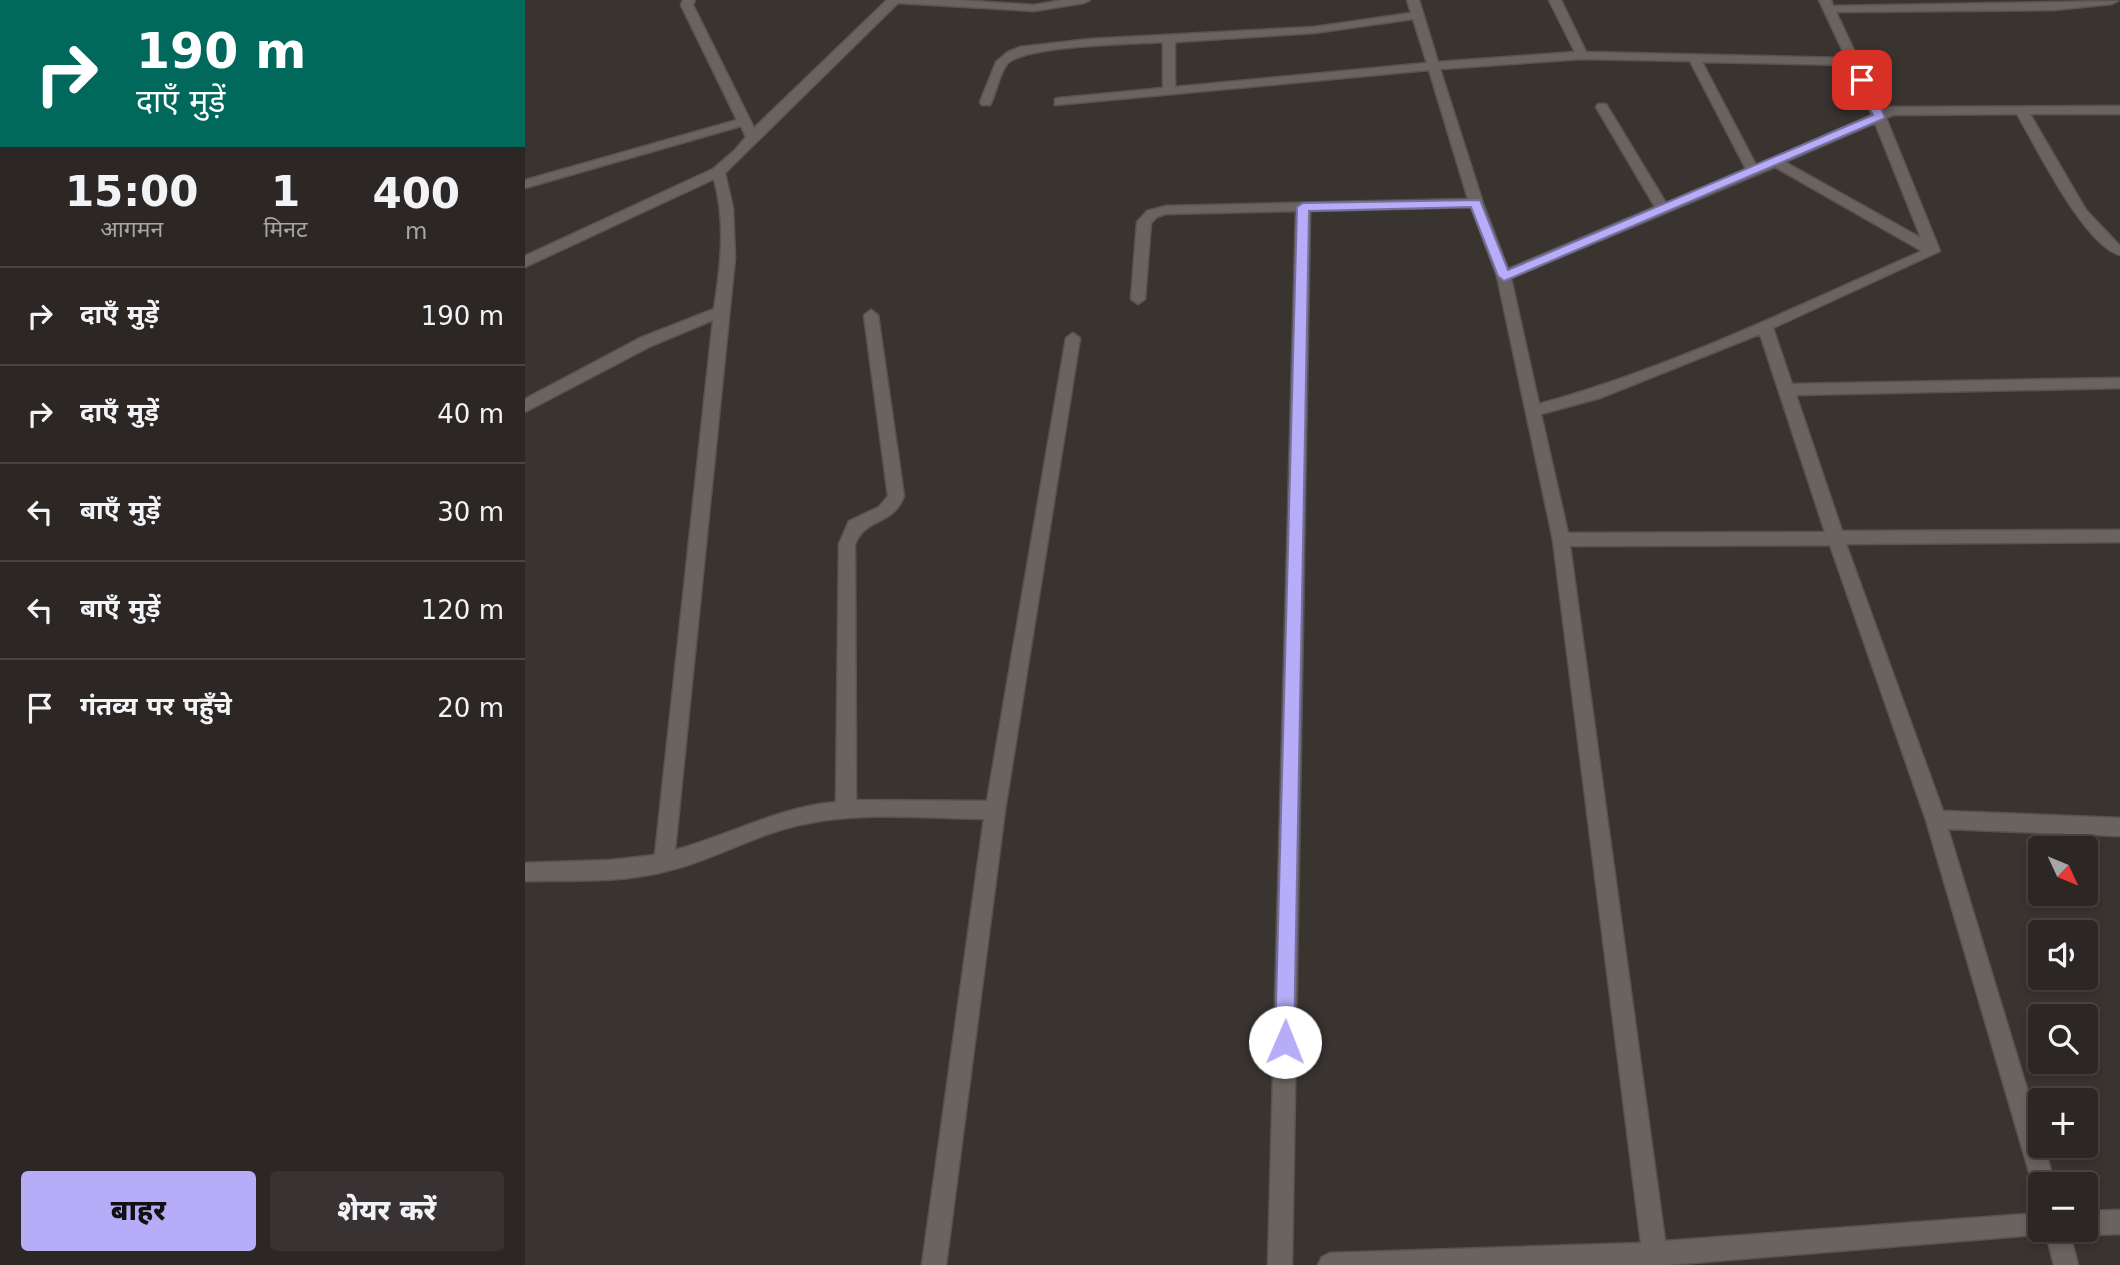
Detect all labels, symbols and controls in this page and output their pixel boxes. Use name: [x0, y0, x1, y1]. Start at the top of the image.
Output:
text: 190 m: [136, 23, 306, 80]
icon: right: [21, 28, 112, 119]
pin: [1832, 50, 1892, 110]
icon: arrive: [1843, 61, 1881, 99]
text: दाएँ मुड़ें: [136, 82, 225, 120]
text: 15:00: [65, 167, 199, 216]
text: 1: [271, 167, 300, 216]
text: 400: [372, 169, 460, 218]
text: आगमन: [100, 216, 163, 242]
text: मिनट: [263, 216, 308, 242]
text: m: [405, 218, 427, 244]
icon: right: [21, 297, 59, 335]
text: दाएँ मुड़ें: [80, 299, 159, 329]
text: 190 m: [421, 301, 504, 331]
icon: right: [21, 395, 59, 433]
text: दाएँ मुड़ें: [80, 397, 159, 427]
text: 40 m: [437, 399, 504, 429]
icon: left: [21, 493, 59, 531]
text: बाएँ मुड़ें: [80, 495, 160, 525]
text: 30 m: [437, 497, 504, 527]
icon: left: [21, 591, 59, 629]
text: बाएँ मुड़ें: [80, 593, 160, 623]
text: 120 m: [421, 595, 504, 625]
icon: arrive: [21, 689, 59, 727]
text: गंतव्य पर पहुँचे: [80, 691, 232, 721]
text: 20 m: [437, 693, 504, 723]
north arrow: [2028, 836, 2098, 906]
map controls: [2028, 836, 2098, 1242]
button: sound: [2028, 920, 2098, 990]
button: search: [2028, 1004, 2098, 1074]
position arrow: [1248, 1005, 1322, 1079]
button: +: [2028, 1088, 2098, 1158]
button: बाहर: [21, 1171, 256, 1251]
button: शेयर करें: [270, 1171, 504, 1251]
button: −: [2028, 1172, 2098, 1242]

